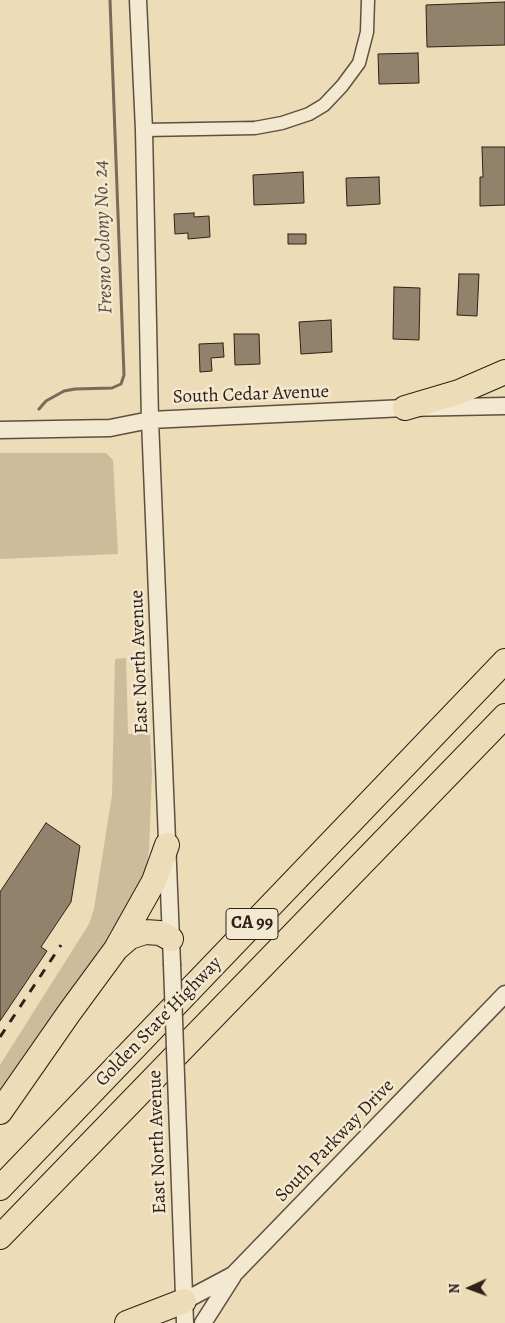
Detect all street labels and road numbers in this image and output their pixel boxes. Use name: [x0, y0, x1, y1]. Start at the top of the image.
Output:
street label: South Cedar Avenue: [172, 381, 330, 409]
street label: East North Avenue: [126, 590, 154, 734]
road number: CA 99: [226, 909, 278, 940]
street label: Golden State Highway: [91, 952, 227, 1092]
street label: East North Avenue: [144, 1070, 172, 1214]
street label: South Parkway Drive: [271, 1075, 399, 1207]

